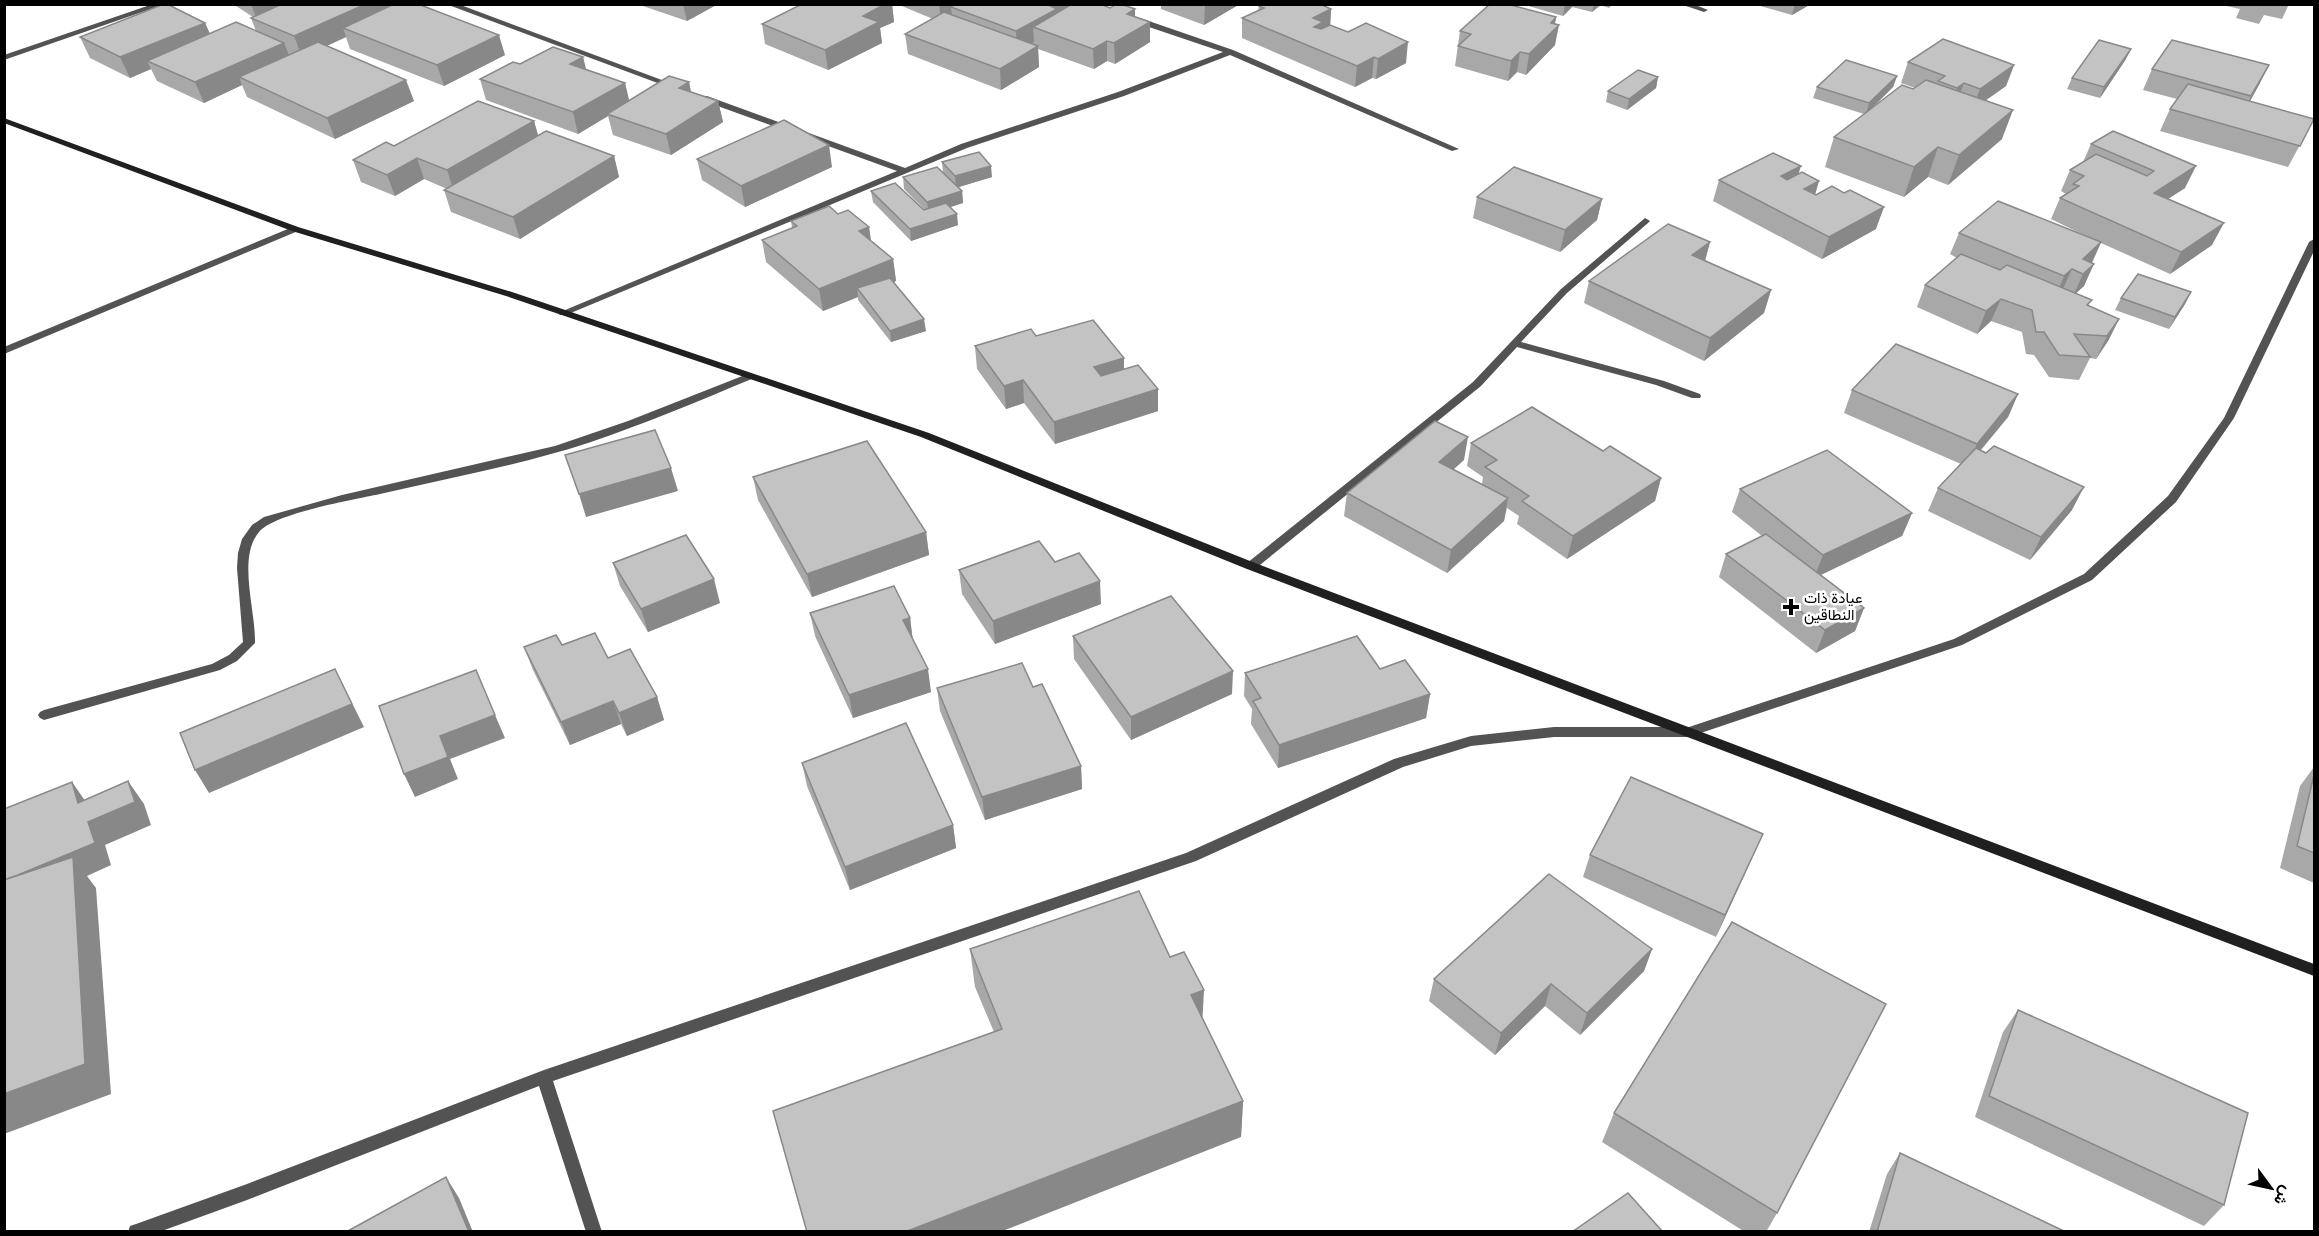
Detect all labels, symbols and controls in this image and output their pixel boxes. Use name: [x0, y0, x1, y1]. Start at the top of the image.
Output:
place label: عيادة ذات النطاقين: [1804, 589, 1863, 625]
marker: عيادة ذات النطاقين: [1782, 598, 1800, 616]
north arrow: [2241, 1158, 2301, 1218]
text: ش: [2270, 1183, 2296, 1209]

